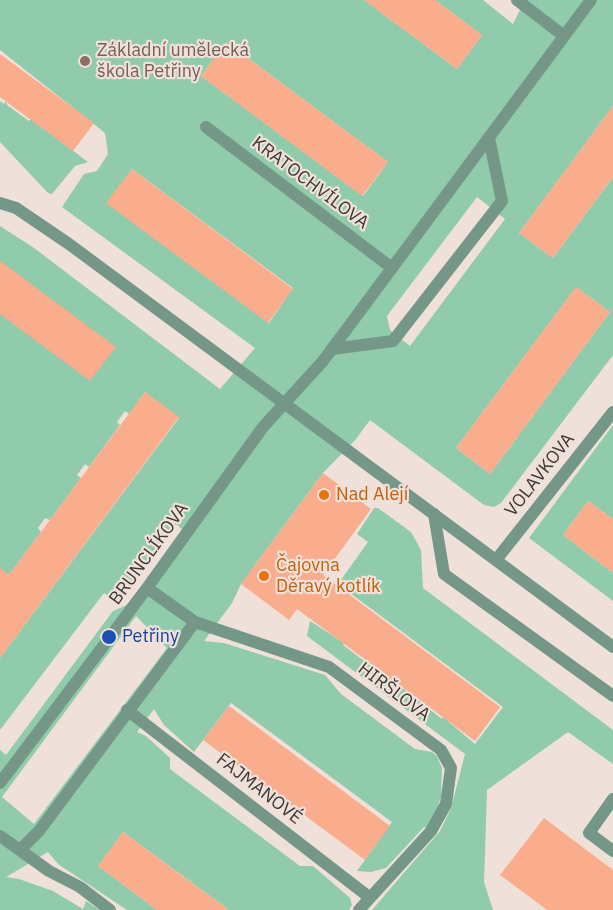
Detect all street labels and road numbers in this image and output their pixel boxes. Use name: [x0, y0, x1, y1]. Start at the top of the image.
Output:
street label: KRATOCHVÍLOVA: [247, 132, 373, 234]
street label: VOLAVKOVA: [501, 429, 579, 521]
street label: BRUNCLÍKOVA: [105, 499, 193, 609]
street label: HIRŠLOVA: [354, 658, 434, 726]
street label: FAJMANOVÉ: [212, 749, 306, 829]

